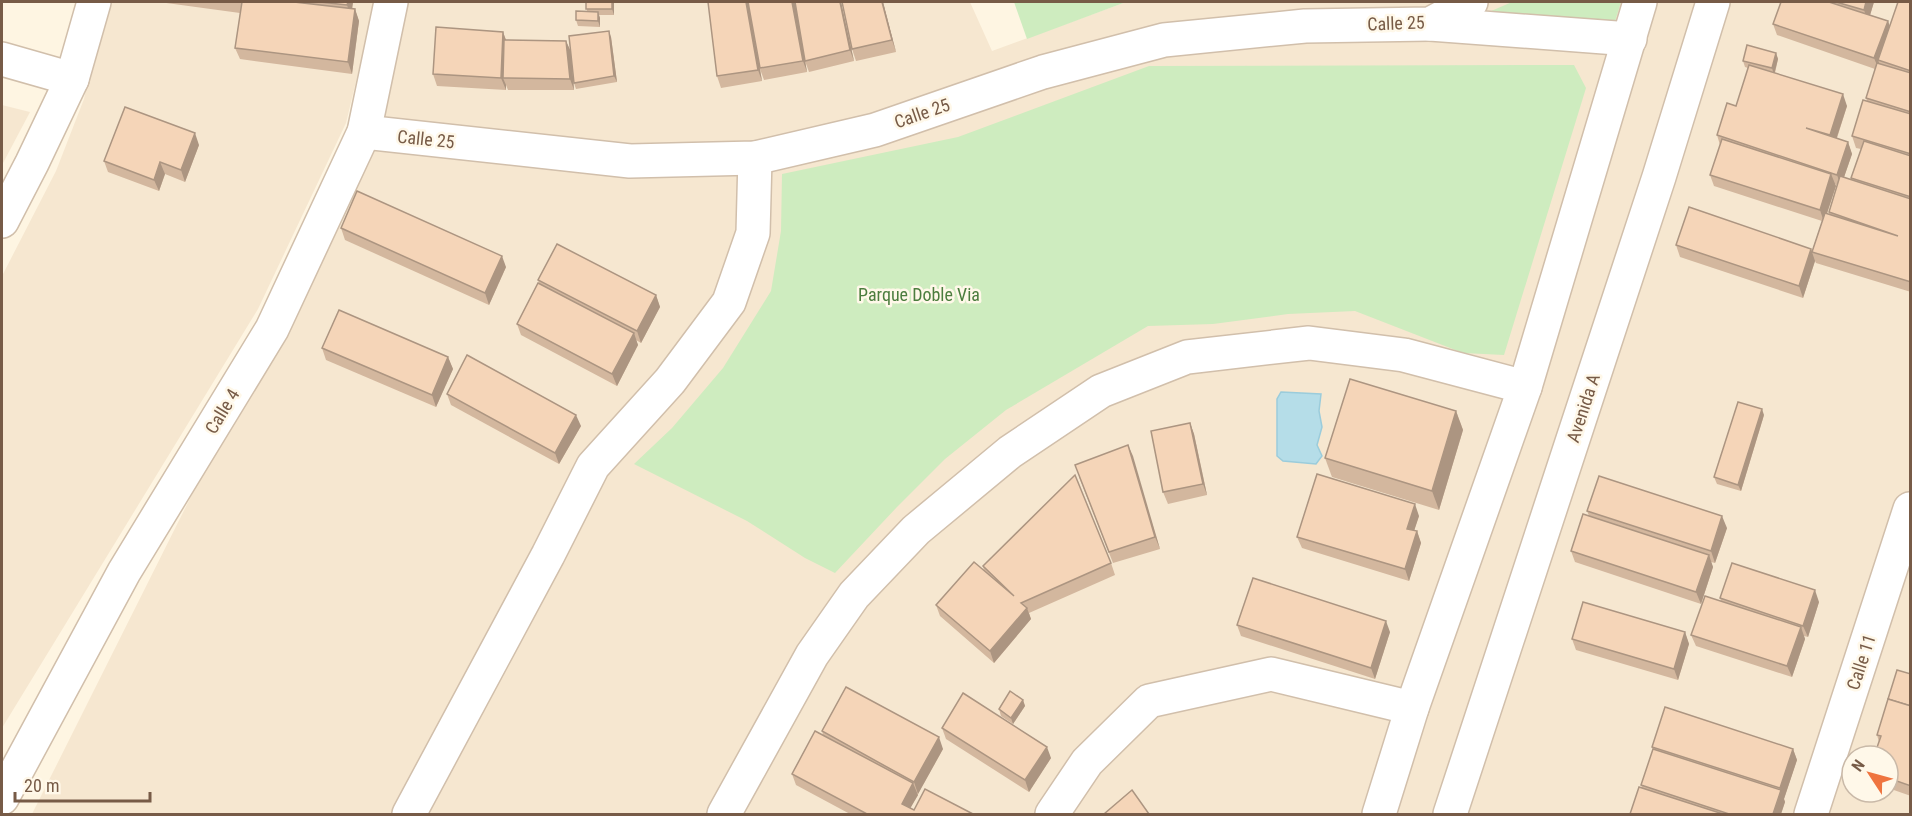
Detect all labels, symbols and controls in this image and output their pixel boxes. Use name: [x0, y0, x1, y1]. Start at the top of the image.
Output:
street label: Calle 25: [1367, 12, 1425, 34]
street label: Calle 25: [891, 94, 953, 132]
street label: Calle 25: [396, 126, 456, 152]
park label: Parque Doble Via: [858, 284, 980, 305]
street label: Avenida A: [1562, 370, 1604, 445]
street label: Calle 4: [200, 385, 244, 437]
street label: Calle 11: [1842, 631, 1880, 693]
north arrow: [1840, 744, 1900, 804]
text: N: [1848, 756, 1869, 775]
scale bar: [15, 765, 150, 803]
text: 20 m: [24, 775, 59, 796]

